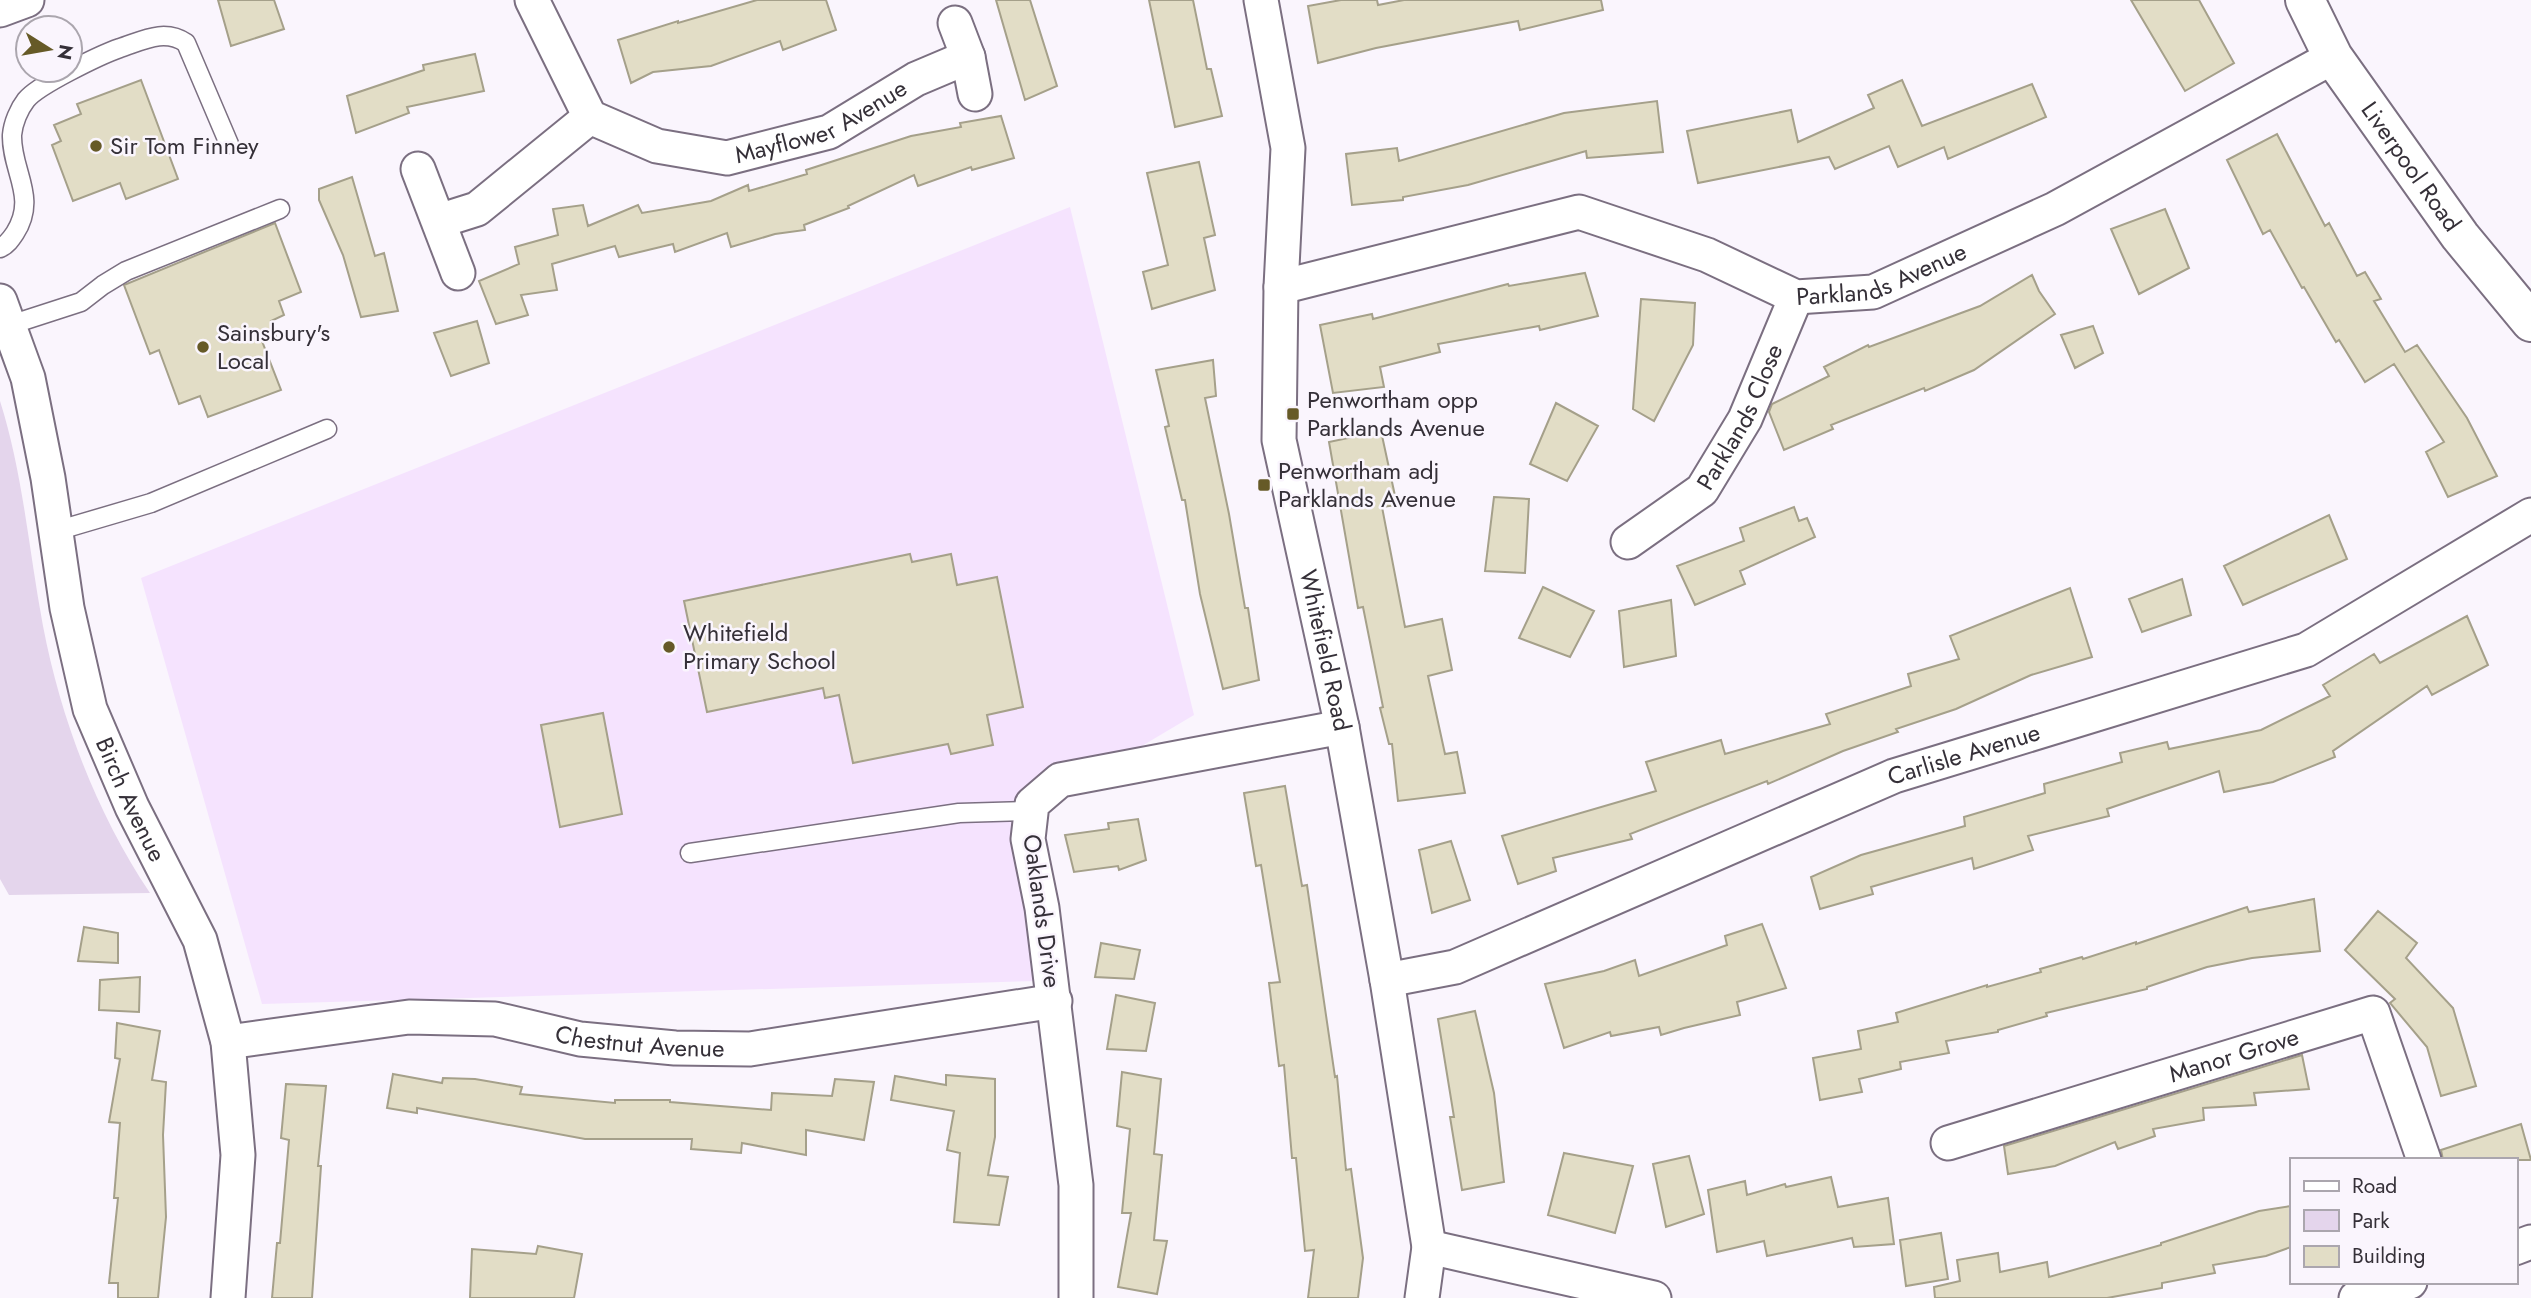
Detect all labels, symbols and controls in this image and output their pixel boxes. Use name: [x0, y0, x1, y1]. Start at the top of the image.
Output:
north arrow: [14, 14, 84, 84]
text: N: [51, 42, 80, 62]
street label: Mayflower Avenue: [731, 70, 914, 172]
street label: Liverpool Road: [2353, 94, 2470, 239]
place label: Sir Tom Finney: [110, 128, 259, 163]
marker: Sir Tom Finney: [88, 138, 104, 154]
street label: Parklands Avenue: [1795, 234, 1972, 314]
place label: Sainsbury's Local: [217, 315, 330, 378]
marker: Sainsbury's Local: [195, 339, 211, 355]
street label: Parklands Close: [1688, 339, 1791, 497]
place label: Penwortham opp Parklands Avenue: [1307, 382, 1485, 445]
marker: Penwortham opp Parklands Avenue: [1285, 406, 1301, 422]
place label: Penwortham adj Parklands Avenue: [1278, 453, 1456, 516]
marker: Penwortham adj Parklands Avenue: [1256, 477, 1272, 493]
street label: Whitefield Road: [1291, 566, 1360, 734]
place label: Whitefield Primary School: [683, 615, 836, 678]
marker: Whitefield Primary School: [661, 639, 677, 655]
street label: Carlisle Avenue: [1883, 714, 2044, 794]
street label: Birch Avenue: [87, 732, 175, 868]
street label: Oaklands Drive: [1014, 832, 1071, 990]
street label: Chestnut Avenue: [552, 1016, 725, 1066]
street label: Manor Grove: [2165, 1019, 2303, 1091]
legend: [2290, 1158, 2517, 1284]
text: Road: [2352, 1171, 2397, 1201]
text: Park: [2352, 1206, 2390, 1236]
text: Building: [2352, 1241, 2425, 1271]

